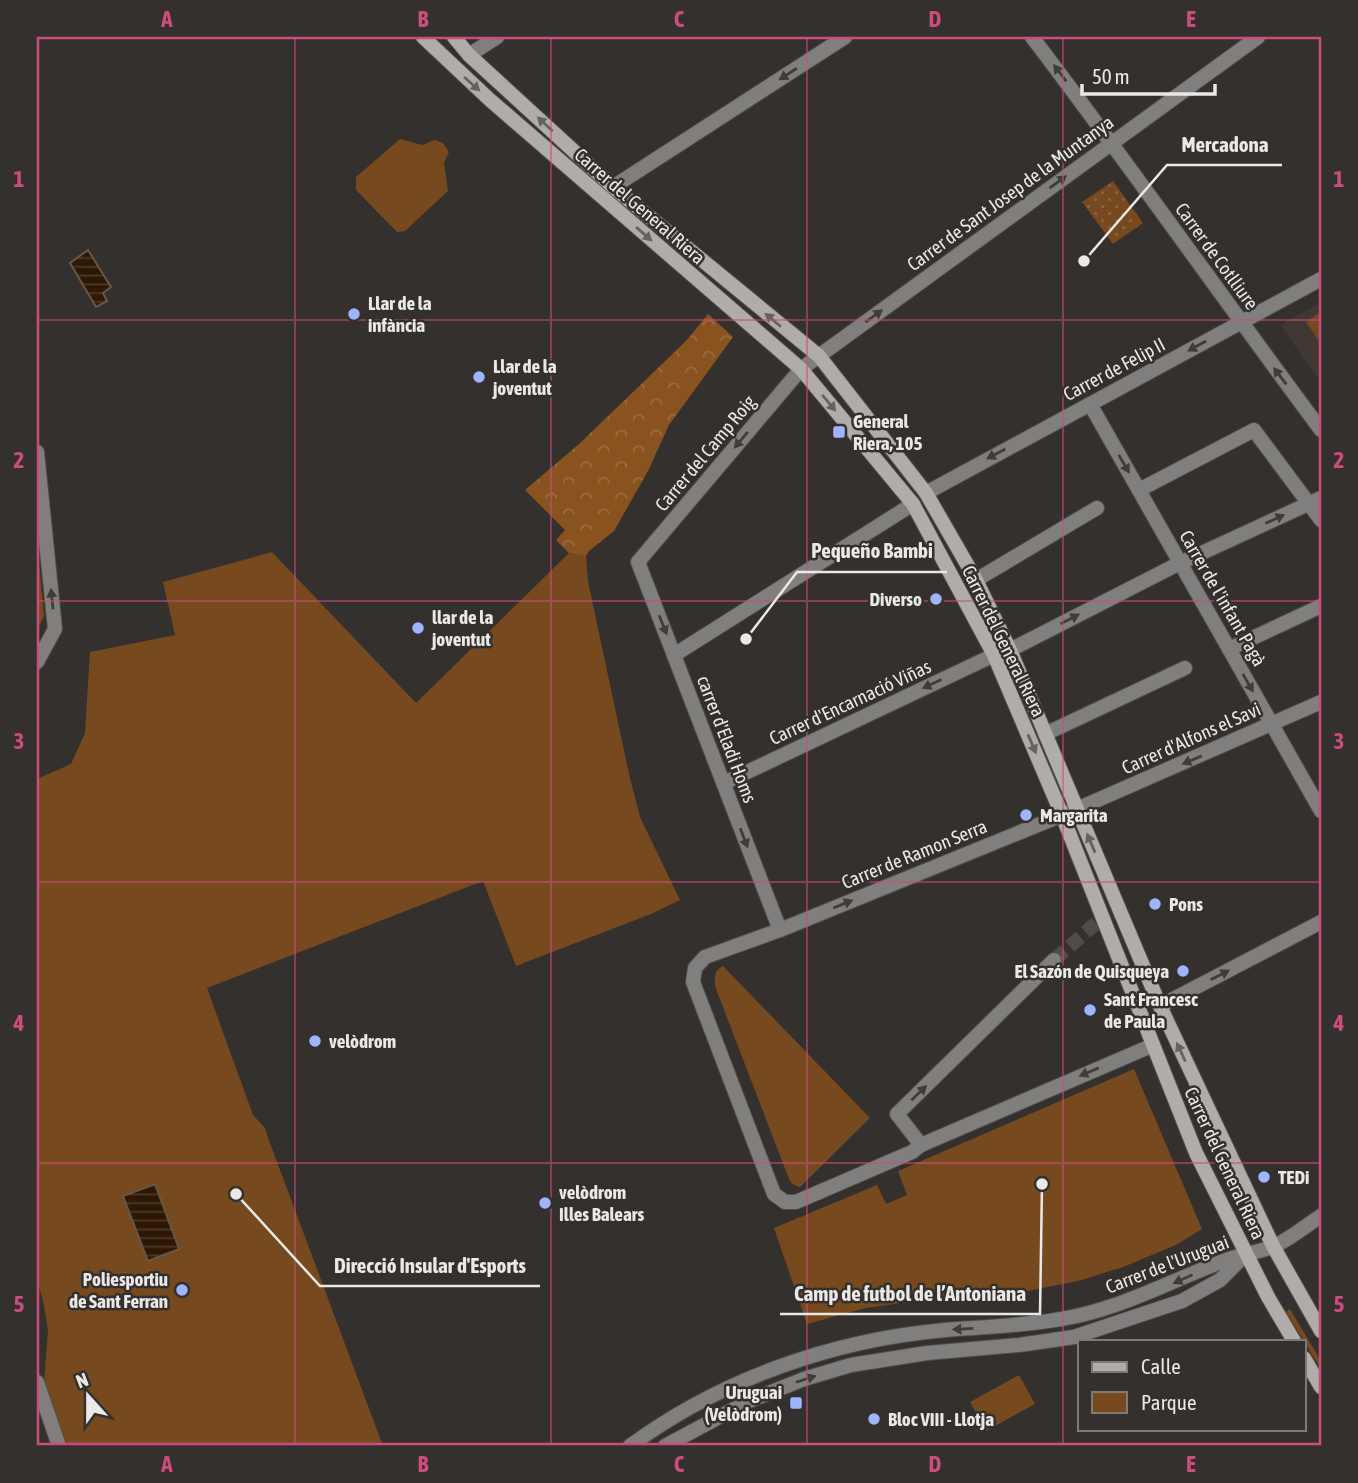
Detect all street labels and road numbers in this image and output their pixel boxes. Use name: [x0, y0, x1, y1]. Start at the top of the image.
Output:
street label: Carrer de Sant Josep de la Muntanya: [903, 111, 1117, 275]
street label: Carrer del General Riera: [570, 143, 710, 269]
street label: Carrer de Cotlliure: [1171, 198, 1263, 314]
street label: Carrer de Felip II: [1059, 333, 1169, 405]
street label: Carrer del Camp Roig: [650, 390, 760, 515]
street label: Carrer de l'infant Pagà: [1175, 526, 1271, 670]
street label: Carrer del General Riera: [958, 562, 1050, 720]
street label: Carrer d'Encarnació Viñas: [766, 655, 935, 749]
street label: carrer d'Eladi Homs: [693, 672, 761, 806]
street label: Carrer d'Alfons el Savi: [1118, 697, 1264, 779]
street label: Carrer de Ramon Serra: [838, 815, 990, 893]
street label: Carrer del General Riera: [1180, 1083, 1270, 1243]
street label: Carrer de l'Uruguai: [1102, 1230, 1232, 1298]

